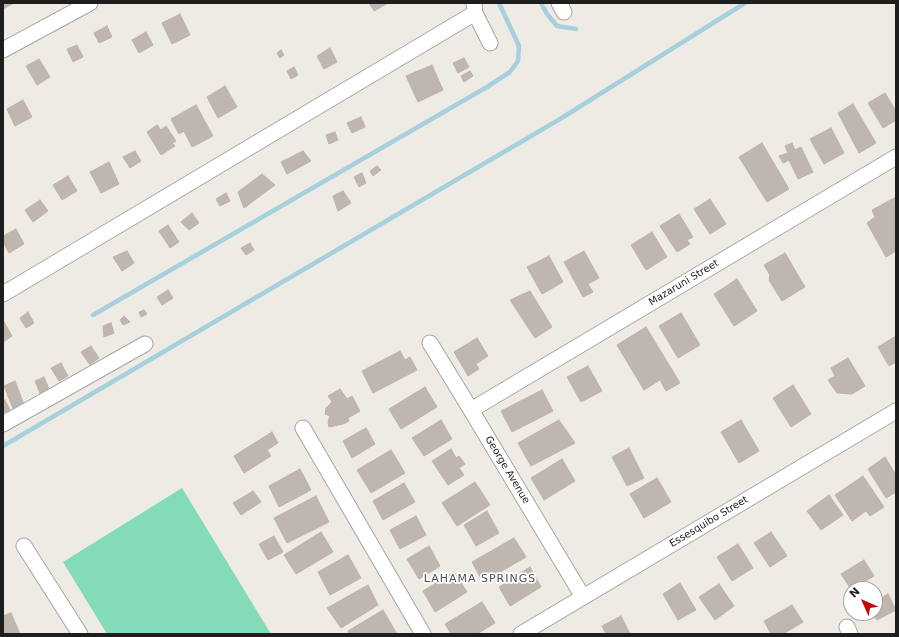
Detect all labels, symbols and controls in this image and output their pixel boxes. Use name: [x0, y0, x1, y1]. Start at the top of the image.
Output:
street label: Mazaruni Street: [647, 257, 721, 309]
street label: George Avenue: [482, 434, 532, 506]
street label: Essesquibo Street: [668, 494, 750, 550]
district label: LAHAMA SPRINGS: [424, 572, 536, 586]
north arrow: [843, 581, 883, 621]
text: N: [847, 585, 863, 601]

